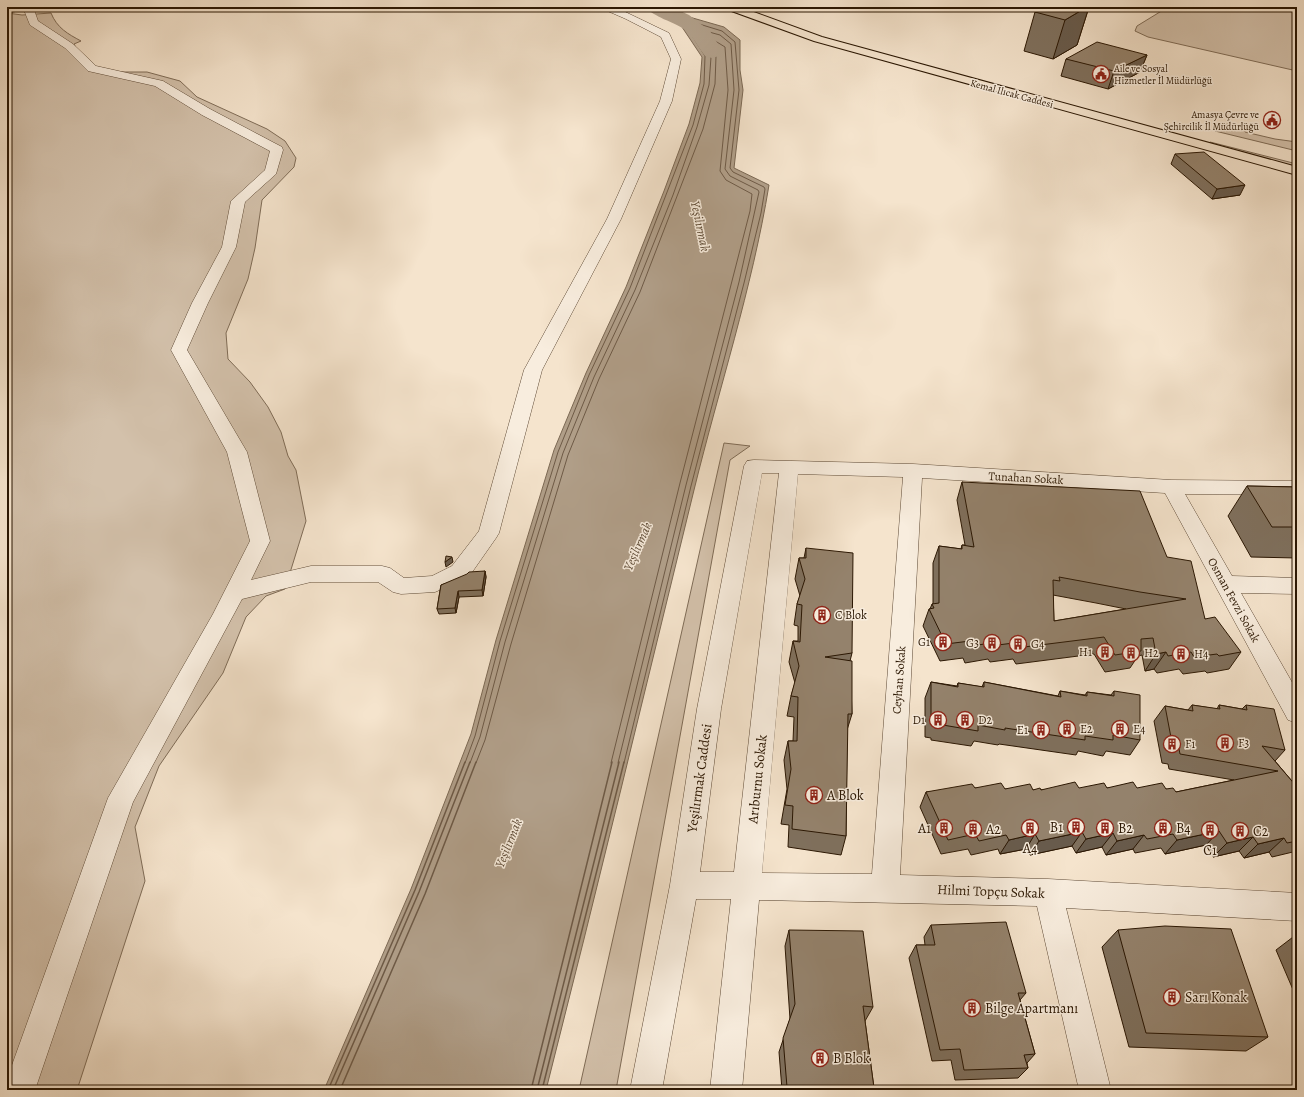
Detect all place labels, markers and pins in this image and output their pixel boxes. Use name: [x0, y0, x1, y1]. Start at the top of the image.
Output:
place label: Aile ve Sosyal Hizmetler İl Müdürlüğü: [1113, 62, 1213, 87]
public building icon: Aile ve Sosyal Hizmetler İl Müdürlüğü: [1091, 64, 1111, 84]
place label: Amasya Çevre ve Şehircilik İl Müdürlüğü: [1164, 108, 1260, 133]
public building icon: Amasya Çevre ve Şehircilik İl Müdürlüğü: [1262, 110, 1282, 130]
building icon: C Blok: [812, 605, 832, 625]
place label: C Blok: [835, 607, 867, 623]
building icon: G1: [933, 632, 953, 652]
building icon: G3: [982, 633, 1002, 653]
place label: G1: [918, 634, 930, 650]
building icon: G4: [1008, 634, 1028, 654]
place label: G3: [966, 635, 979, 651]
place label: G4: [1031, 636, 1045, 652]
building icon: H1: [1095, 642, 1115, 662]
building icon: H2: [1121, 643, 1141, 663]
place label: H1: [1079, 644, 1092, 660]
building icon: H4: [1171, 644, 1191, 664]
place label: H2: [1144, 645, 1159, 661]
place label: H4: [1194, 646, 1209, 662]
building icon: D1: [928, 710, 948, 730]
building icon: D2: [955, 710, 975, 730]
place label: D1: [912, 712, 925, 728]
place label: D2: [978, 712, 992, 728]
building icon: E2: [1057, 719, 1077, 739]
building icon: E4: [1110, 719, 1130, 739]
building icon: E1: [1031, 720, 1051, 740]
place label: E2: [1080, 721, 1093, 737]
place label: E4: [1133, 721, 1146, 737]
place label: E1: [1017, 722, 1028, 738]
building icon: F3: [1215, 733, 1235, 753]
building icon: F1: [1162, 734, 1182, 754]
place label: F3: [1238, 735, 1249, 751]
place label: F1: [1185, 736, 1195, 752]
building icon: A Blok: [804, 785, 824, 805]
place label: A Blok: [826, 786, 864, 805]
building icon: B1: [1066, 817, 1086, 837]
building icon: A1: [934, 818, 954, 838]
building icon: A4: [1020, 818, 1040, 838]
place label: B1: [1050, 818, 1063, 837]
building icon: B2: [1095, 818, 1115, 838]
building icon: B4: [1153, 818, 1173, 838]
place label: A1: [917, 819, 931, 838]
building icon: A2: [963, 819, 983, 839]
place label: B2: [1118, 819, 1133, 838]
place label: B4: [1176, 819, 1191, 838]
place label: A2: [985, 820, 1001, 839]
building icon: C1: [1200, 820, 1220, 840]
building icon: C2: [1230, 821, 1250, 841]
place label: C2: [1253, 822, 1269, 841]
place label: A4: [1022, 839, 1037, 858]
place label: C1: [1203, 841, 1217, 860]
building icon: Sarı Konak: [1162, 987, 1182, 1007]
place label: Sarı Konak: [1185, 988, 1247, 1007]
building icon: Bilge Apartmanı: [962, 998, 982, 1018]
place label: Bilge Apartmanı: [985, 999, 1078, 1018]
building icon: B Blok: [810, 1048, 830, 1068]
place label: B Blok: [833, 1049, 870, 1068]

